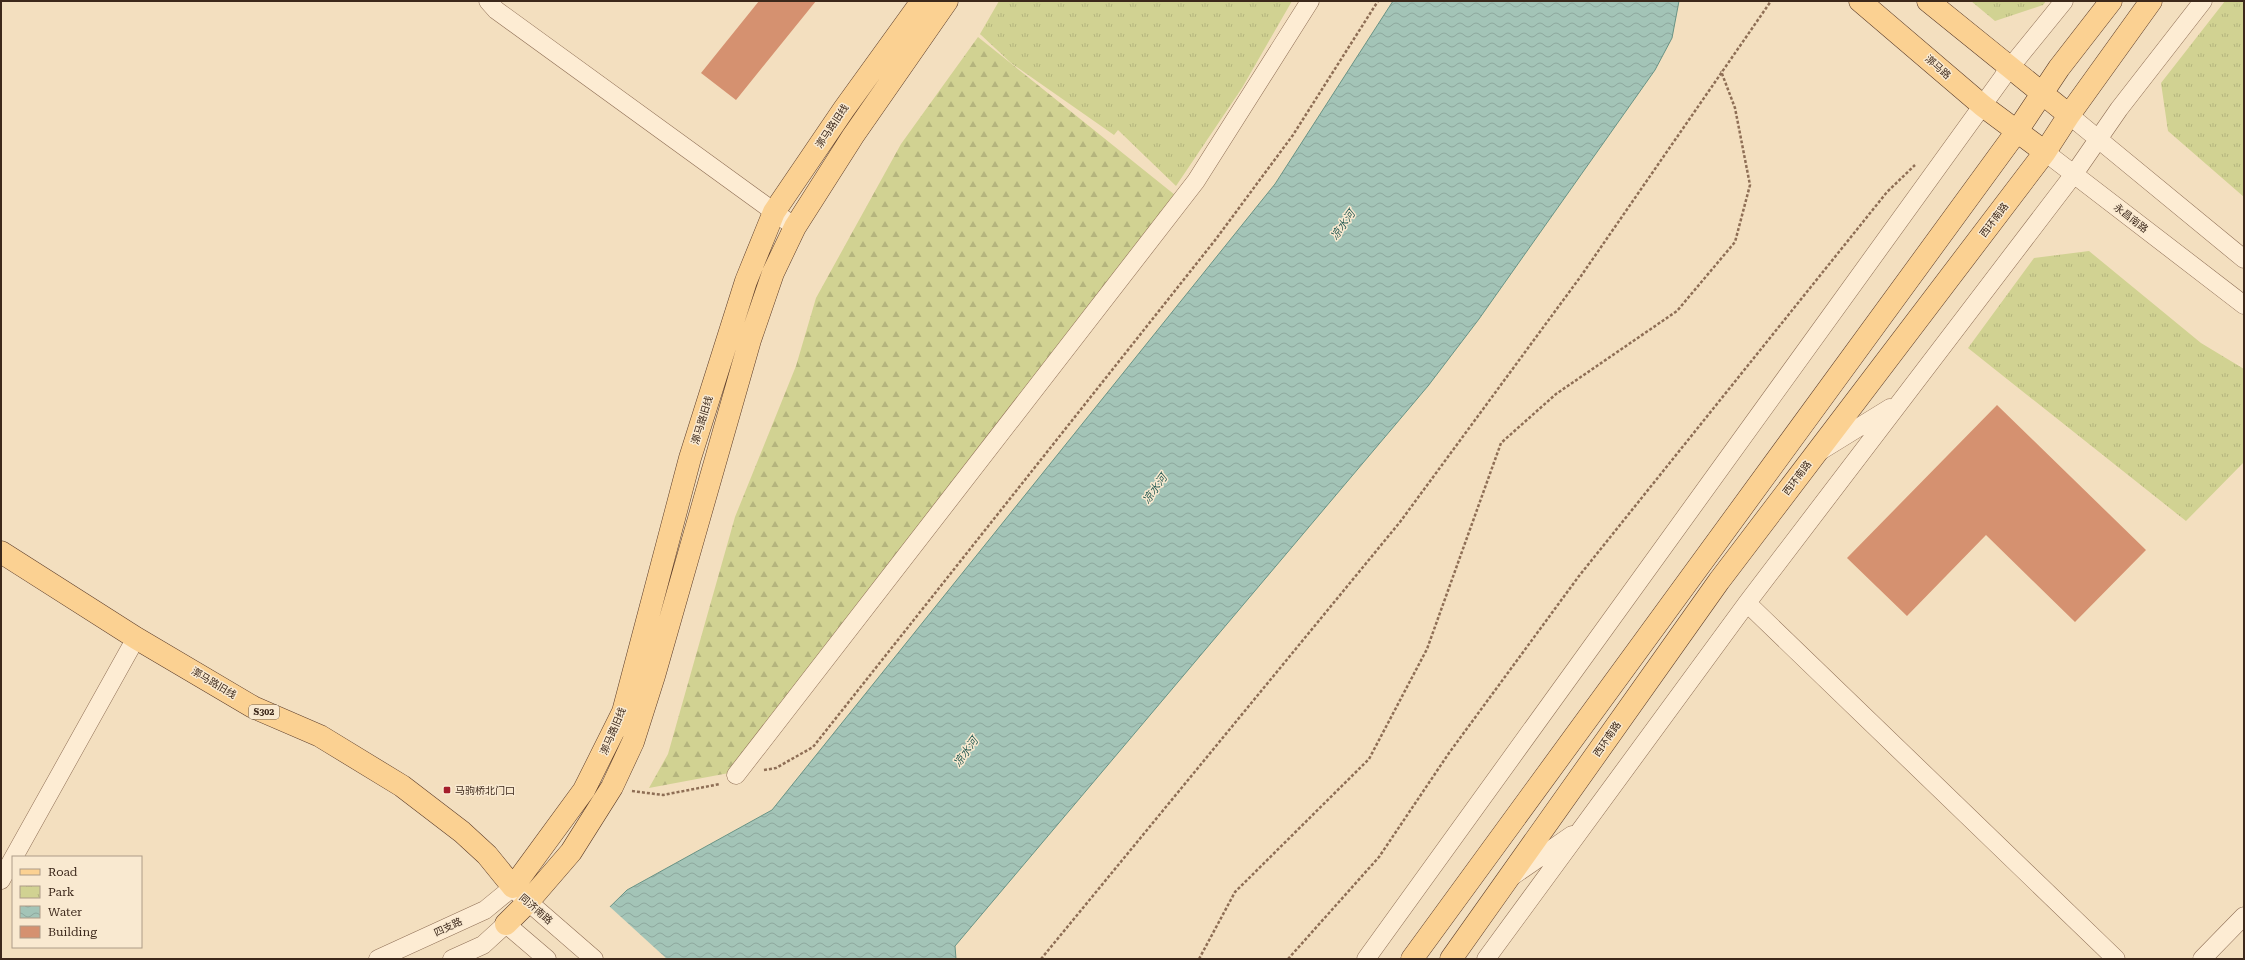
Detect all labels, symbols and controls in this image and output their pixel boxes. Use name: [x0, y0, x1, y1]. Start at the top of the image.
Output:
street label: 漷马路: [1923, 53, 1953, 81]
street label: 漷马路旧线: [813, 102, 851, 150]
street label: 西环南路: [1978, 201, 2010, 239]
street label: 永昌南路: [2112, 201, 2150, 235]
water label: 凉水河: [1328, 206, 1359, 242]
street label: 漷马路旧线: [689, 394, 715, 446]
street label: 西环南路: [1781, 459, 1813, 497]
water label: 凉水河: [1140, 470, 1171, 506]
street label: 漷马路旧线: [190, 665, 238, 701]
road number: S302: [249, 705, 279, 719]
street label: 漷马路旧线: [598, 706, 628, 756]
street label: 西环南路: [1591, 719, 1623, 759]
water label: 凉水河: [951, 733, 982, 769]
marker: 马驹桥北门口: [442, 785, 452, 795]
place label: 马驹桥北门口: [455, 785, 515, 796]
legend: [12, 856, 142, 948]
text: Road: [48, 865, 78, 879]
text: Park: [48, 885, 75, 899]
street label: 同济南路: [517, 892, 555, 926]
text: Water: [48, 905, 82, 919]
street label: 四支路: [432, 916, 464, 938]
text: Building: [48, 925, 97, 939]

